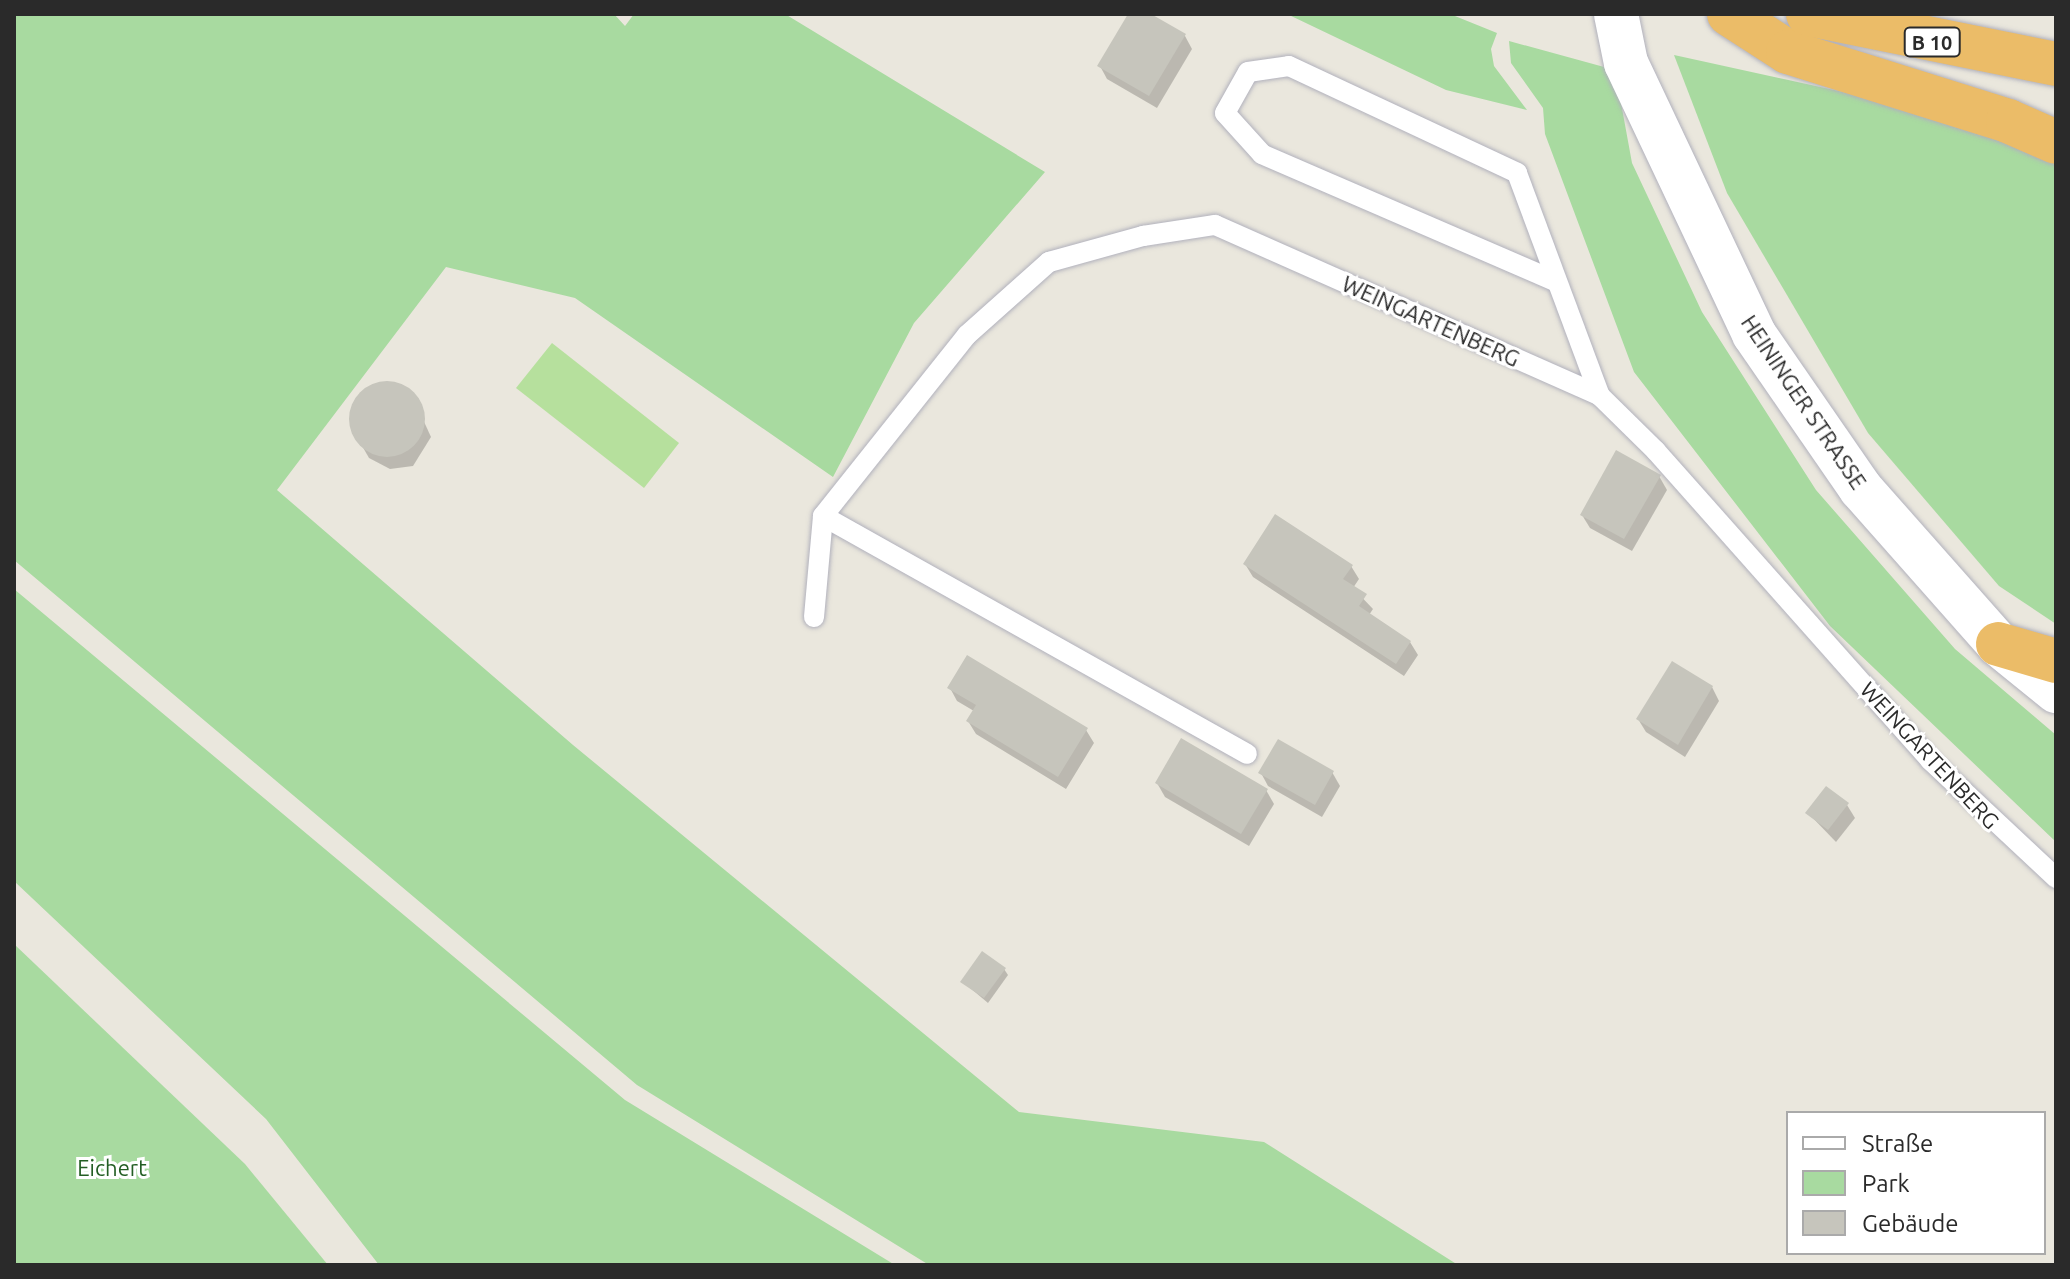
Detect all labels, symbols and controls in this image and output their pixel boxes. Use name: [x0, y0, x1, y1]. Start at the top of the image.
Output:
road number: B 10: [1902, 26, 1962, 58]
street label: WEINGARTENBERG: [1338, 270, 1524, 372]
street label: HEININGER STRASSE: [1736, 310, 1872, 494]
street label: WEINGARTENBERG: [1855, 676, 2005, 834]
legend: [1786, 1111, 2046, 1255]
text: Straße: [1862, 1130, 1933, 1157]
park label: Eichert: [77, 1155, 147, 1181]
text: Park: [1862, 1170, 1910, 1197]
text: Gebäude: [1862, 1210, 1959, 1237]

